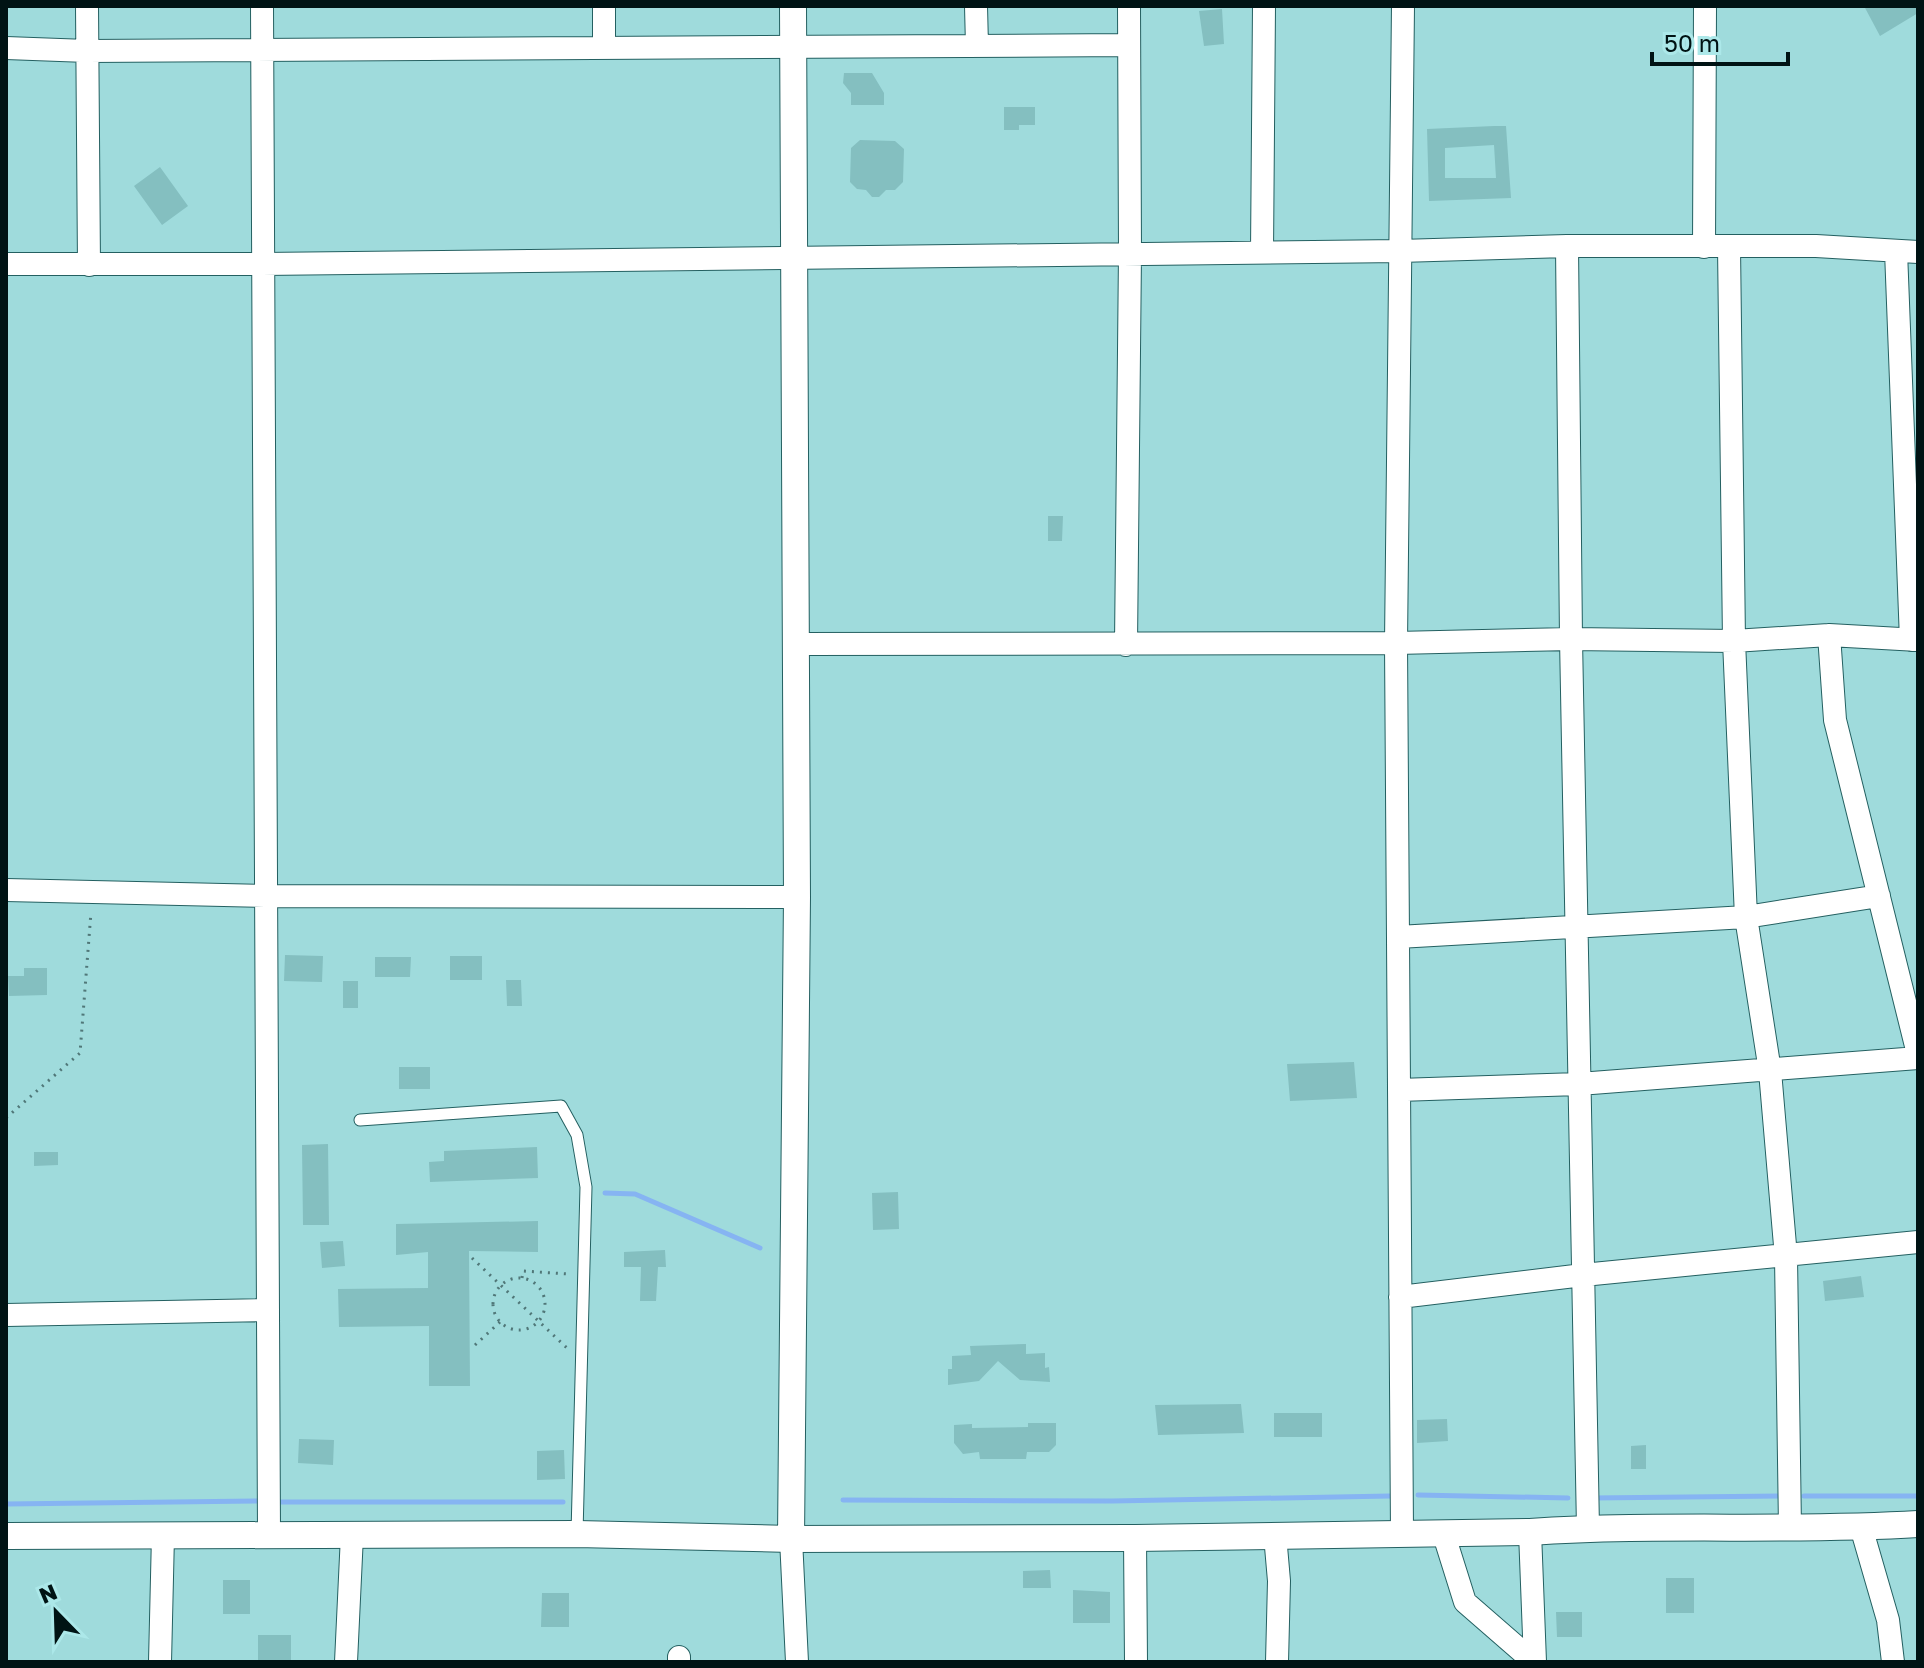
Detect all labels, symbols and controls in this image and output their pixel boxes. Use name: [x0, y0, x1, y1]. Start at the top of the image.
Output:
scale bar: [1652, 16, 1788, 66]
text: 50 m: [1664, 28, 1720, 57]
north arrow: [16, 1572, 96, 1652]
text: N: [35, 1577, 61, 1609]

